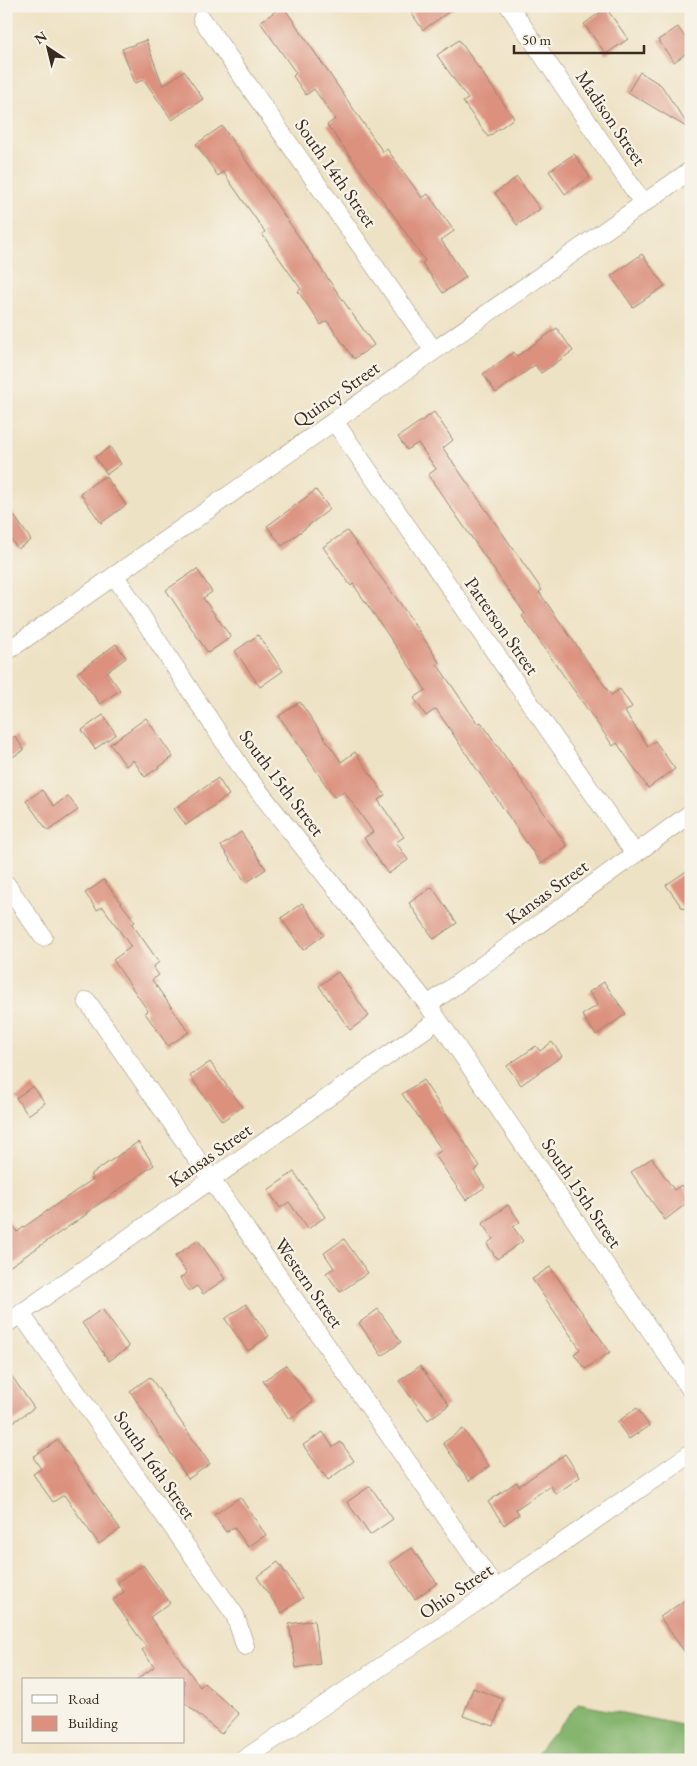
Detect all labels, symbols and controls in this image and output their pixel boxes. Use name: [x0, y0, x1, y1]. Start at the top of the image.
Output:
north arrow: [22, 22, 72, 72]
scale bar: [514, 22, 644, 54]
text: N: [31, 26, 51, 48]
text: 50 m: [522, 30, 551, 49]
street label: Madison Street: [570, 66, 652, 170]
street label: South 14th Street: [289, 114, 383, 232]
street label: Quincy Street: [288, 355, 384, 433]
street label: Patterson Street: [459, 572, 545, 680]
street label: South 15th Street: [234, 725, 330, 841]
street label: Kansas Street: [501, 854, 593, 930]
street label: Kansas Street: [164, 1117, 256, 1193]
street label: South 15th Street: [536, 1133, 628, 1253]
street label: Western Street: [269, 1233, 349, 1333]
street label: South 16th Street: [108, 1406, 202, 1524]
street label: Ohio Street: [414, 1557, 498, 1625]
legend: [22, 1678, 185, 1744]
text: Road: [68, 1689, 100, 1708]
text: Building: [68, 1713, 118, 1732]

